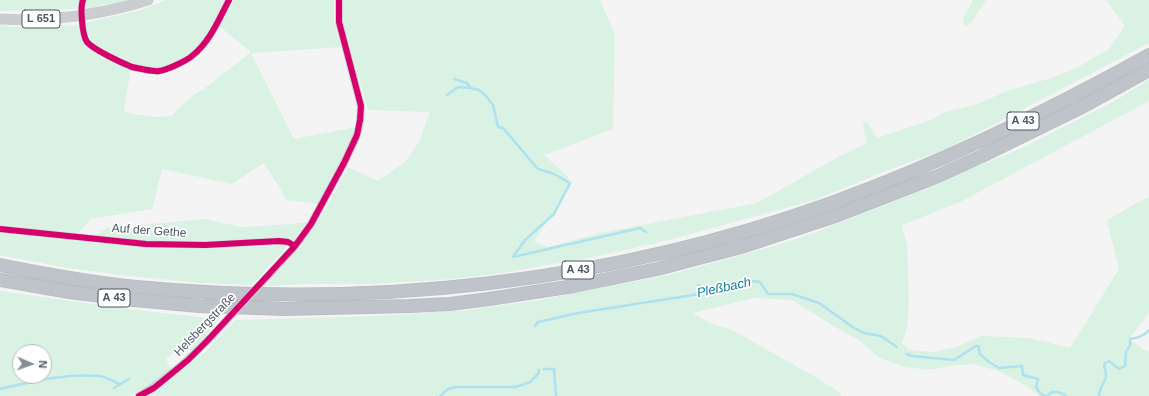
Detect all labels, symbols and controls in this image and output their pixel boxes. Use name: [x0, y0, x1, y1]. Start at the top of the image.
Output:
road number: L 651: [22, 10, 60, 28]
road number: A 43: [1007, 112, 1039, 130]
street label: Auf der Gethe: [111, 221, 187, 241]
road number: A 43: [562, 261, 594, 279]
water label: Pleßbach: [696, 275, 752, 301]
road number: A 43: [98, 289, 130, 307]
street label: Helsbergstraße: [171, 290, 239, 360]
north arrow: [12, 344, 52, 384]
text: N: [37, 360, 49, 369]

